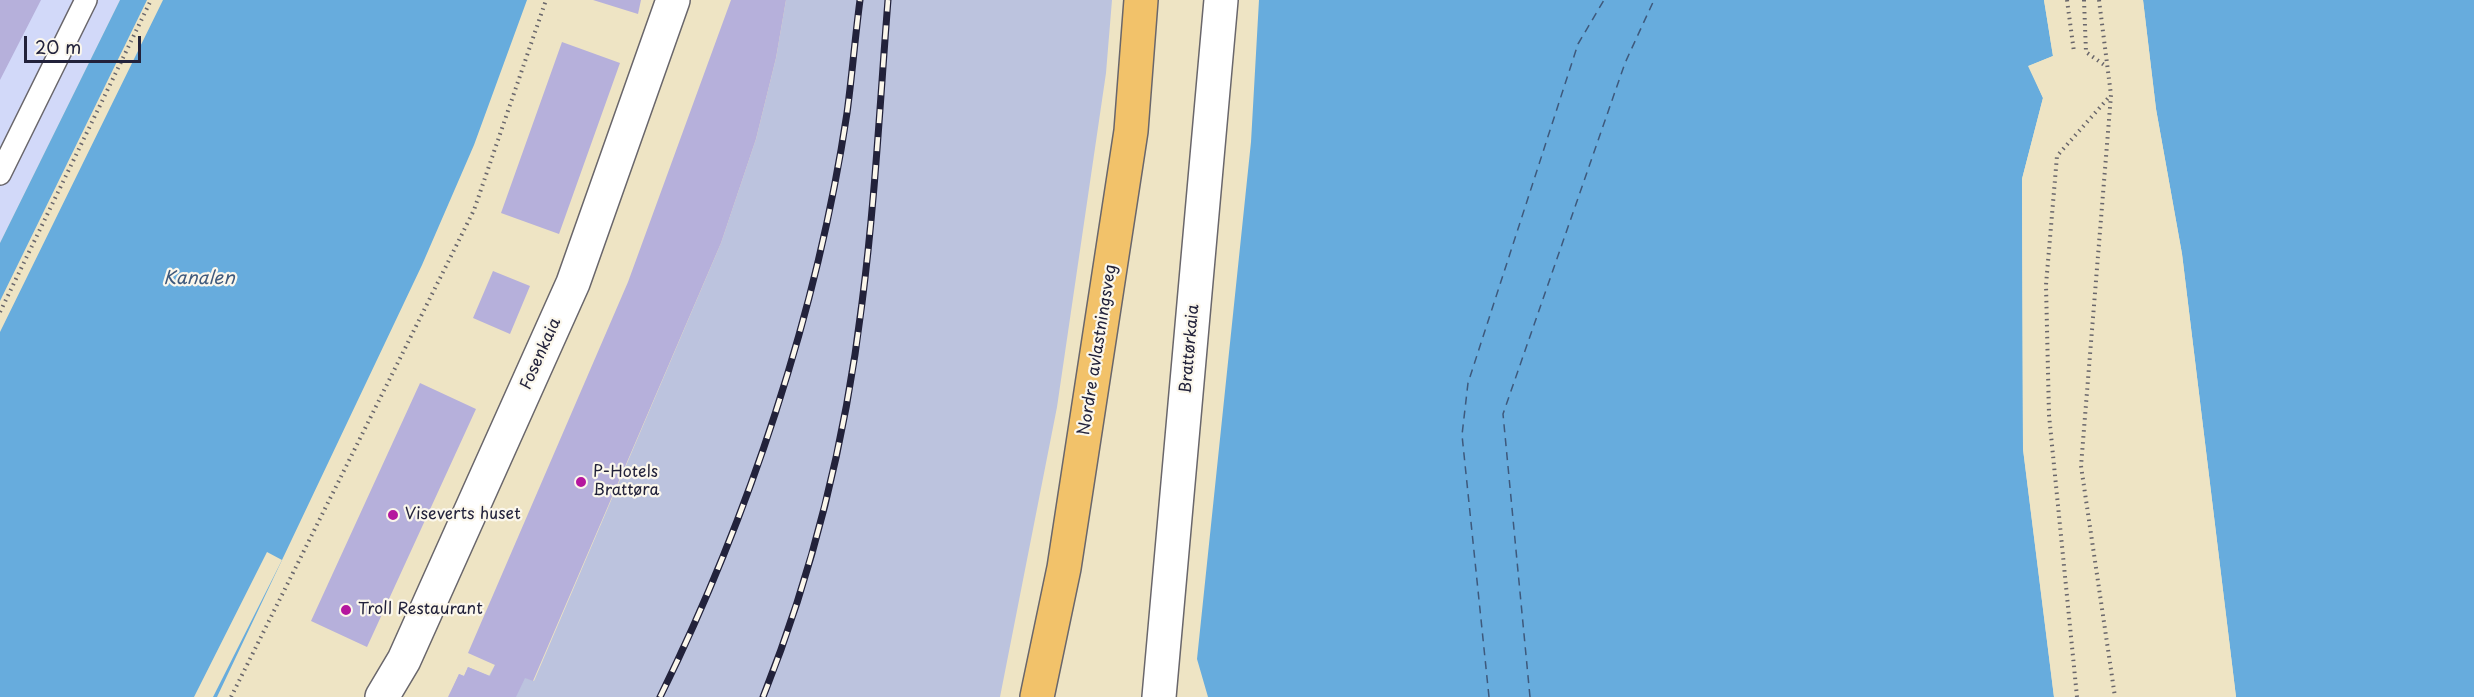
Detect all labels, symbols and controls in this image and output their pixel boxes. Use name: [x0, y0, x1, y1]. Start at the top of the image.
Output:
scale bar: [27, 24, 144, 62]
text: 20 m: [35, 33, 81, 60]
street label: Nordre avlastningsveg: [1075, 263, 1121, 437]
water label: Kanalen: [163, 268, 235, 290]
street label: Brattørkaia: [1177, 304, 1203, 394]
street label: Fosenkaia: [517, 315, 565, 393]
place label: P-Hotels Brattøra: [593, 463, 659, 501]
marker: P-Hotels Brattøra: [574, 475, 588, 489]
place label: Viseverts huset: [405, 505, 521, 525]
marker: Viseverts huset: [386, 508, 400, 522]
place label: Troll Restaurant: [358, 600, 483, 620]
marker: Troll Restaurant: [339, 603, 353, 617]

